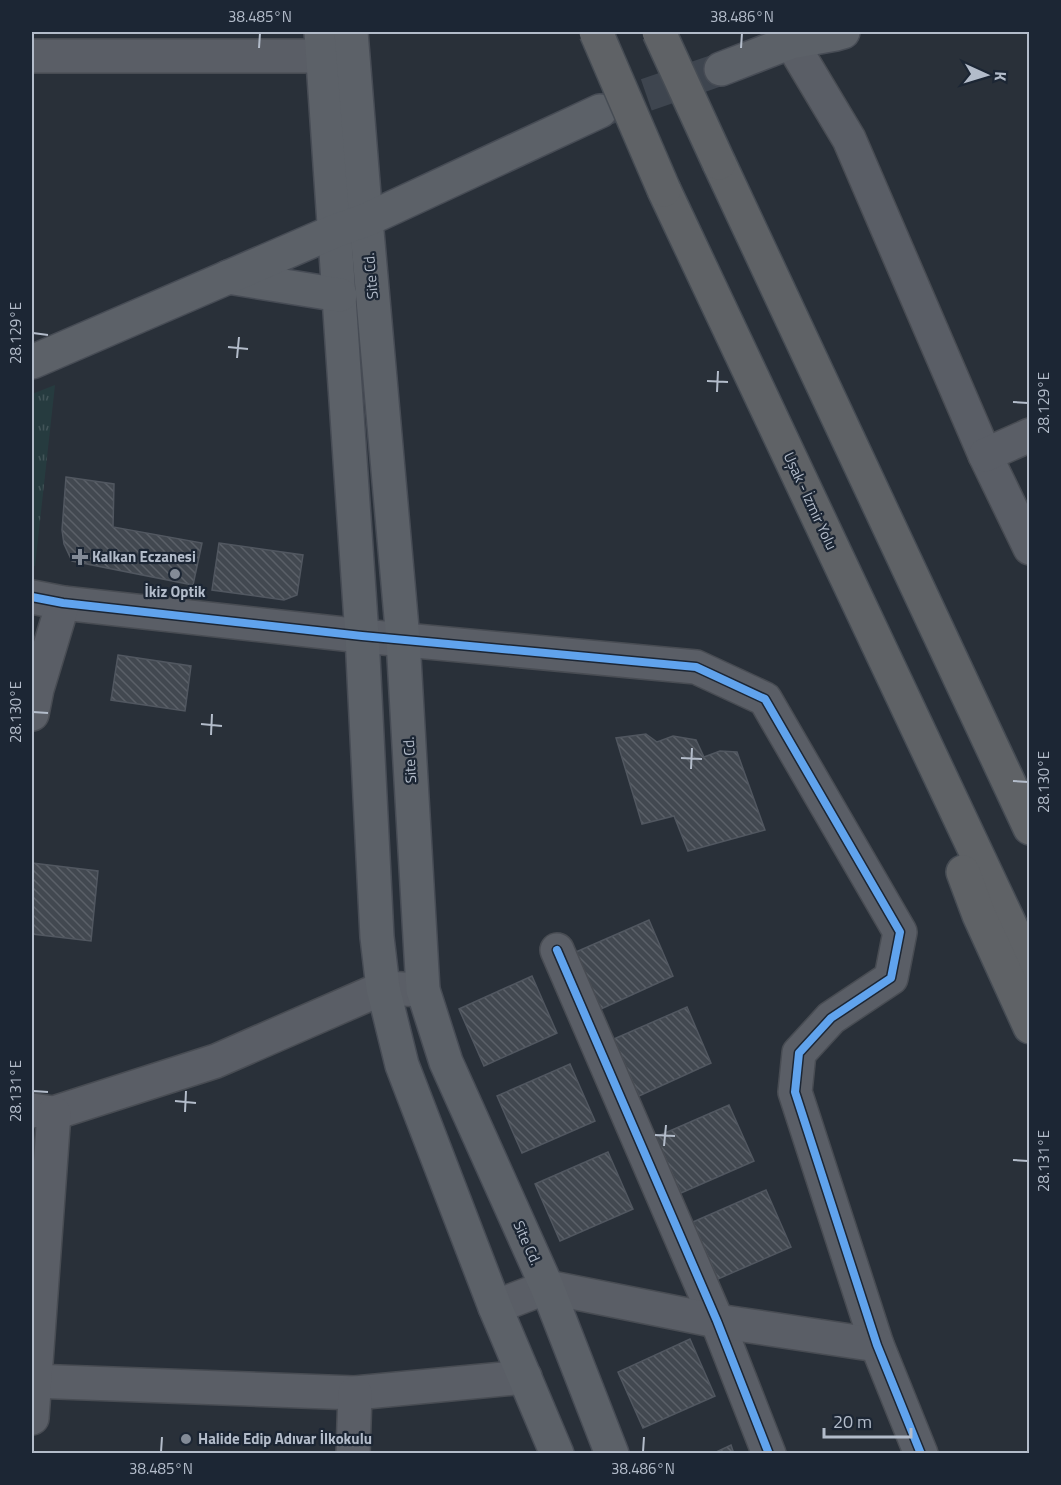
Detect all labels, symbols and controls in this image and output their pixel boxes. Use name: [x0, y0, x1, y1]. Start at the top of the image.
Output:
text: 38.485°N: [228, 5, 292, 28]
text: 38.486°N: [710, 5, 774, 28]
north arrow: [956, 45, 1016, 105]
text: K: [989, 70, 1013, 82]
street label: Site Cd.: [357, 252, 384, 300]
text: 28.129°E: [4, 302, 27, 364]
text: 28.129°E: [1032, 372, 1055, 434]
street label: Uşak - İzmir Yolu: [778, 448, 843, 554]
place label: Kalkan Eczanesi: [92, 545, 196, 568]
marker: Kalkan Eczanesi: [73, 550, 87, 564]
marker: İkiz Optik: [168, 567, 182, 581]
place label: İkiz Optik: [145, 580, 206, 603]
text: 28.130°E: [4, 681, 27, 743]
street label: Site Cd.: [397, 736, 422, 784]
text: 28.130°E: [1032, 751, 1055, 813]
text: 28.131°E: [4, 1060, 27, 1122]
text: 28.131°E: [1032, 1130, 1055, 1192]
street label: Site Cd.: [507, 1217, 547, 1269]
scale bar: [824, 1401, 911, 1439]
text: 20 m: [833, 1408, 872, 1435]
place label: Halide Edip Adıvar İlkokulu: [198, 1427, 372, 1450]
marker: Halide Edip Adıvar İlkokulu: [179, 1432, 193, 1446]
text: 38.485°N: [129, 1457, 193, 1480]
text: 38.486°N: [611, 1457, 675, 1480]

